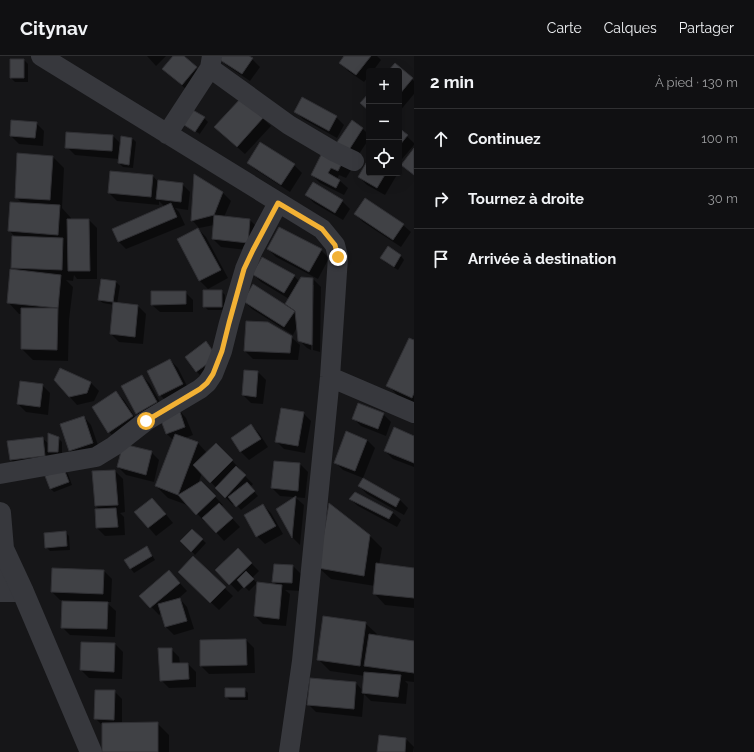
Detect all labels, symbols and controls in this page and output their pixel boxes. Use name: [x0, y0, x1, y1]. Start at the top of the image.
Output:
text: Citynav: [20, 17, 88, 39]
text: Carte: [547, 20, 582, 36]
text: Calques: [604, 20, 657, 36]
text: Partager: [679, 20, 734, 36]
map controls: [366, 68, 402, 176]
button: +: [366, 68, 402, 104]
text: 2 min: [430, 72, 474, 92]
text: À pied · 130 m: [655, 75, 738, 90]
button: −: [366, 104, 402, 140]
icon: ahead: [430, 128, 452, 150]
text: Continuez: [468, 130, 541, 148]
text: 100 m: [701, 131, 738, 146]
button: locate: [366, 140, 402, 176]
icon: right: [430, 188, 452, 210]
text: Tournez à droite: [468, 190, 584, 208]
text: 30 m: [708, 191, 738, 206]
route end: [329, 248, 347, 266]
icon: arrive: [430, 248, 452, 270]
text: Arrivée à destination: [468, 250, 616, 268]
route start: [137, 412, 155, 430]

